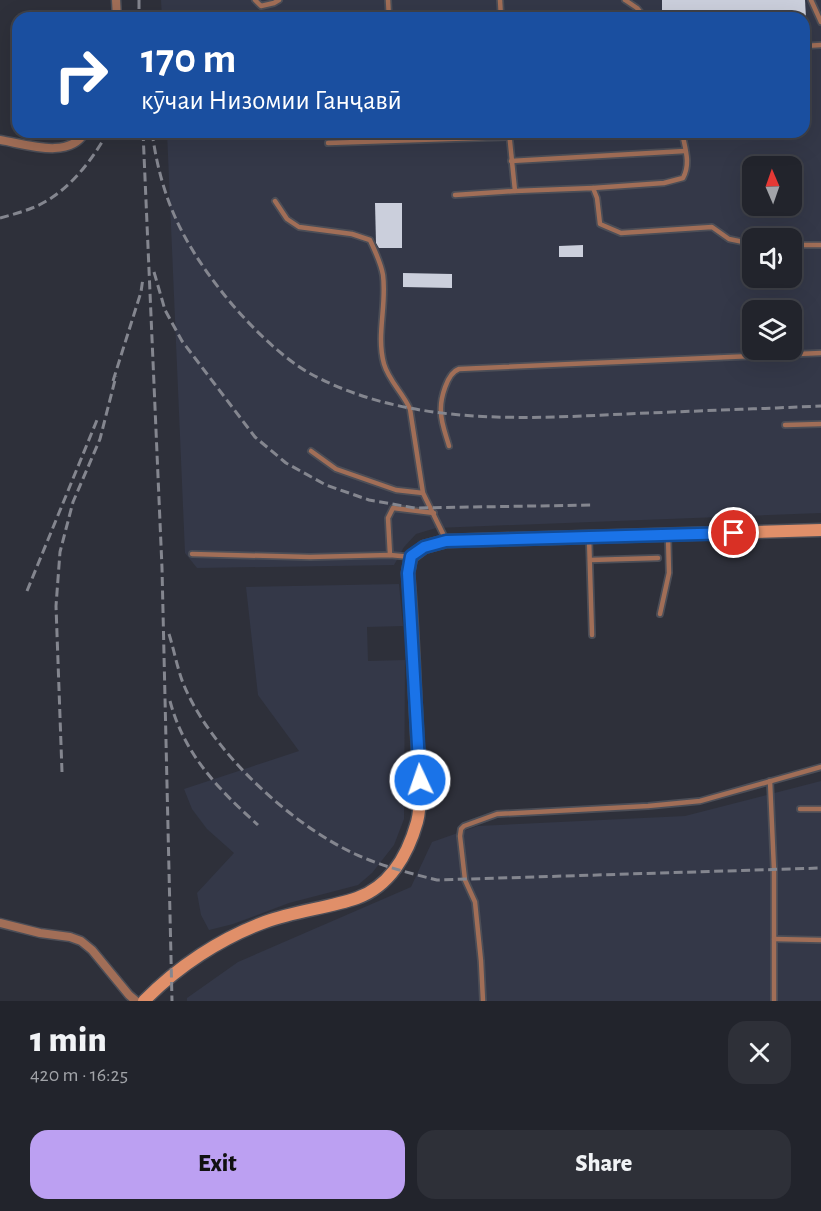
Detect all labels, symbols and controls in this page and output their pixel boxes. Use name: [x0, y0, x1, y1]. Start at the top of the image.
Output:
icon: right: [42, 36, 120, 114]
text: 170 m: [141, 38, 236, 80]
text: кӯчаи Низомии Ганҷавӣ: [141, 87, 402, 114]
north arrow: [742, 156, 802, 216]
map controls: [742, 156, 802, 360]
button: sound: [742, 228, 802, 288]
button: layers: [742, 300, 802, 360]
pin: [708, 507, 759, 558]
icon: arrive: [717, 516, 750, 549]
position arrow: [388, 748, 452, 812]
button: close: [728, 1021, 791, 1084]
text: 1 min: [30, 1022, 107, 1058]
text: 420 m · 16:25: [30, 1065, 128, 1085]
button: Exit: [30, 1130, 405, 1199]
button: Share: [417, 1130, 791, 1199]

